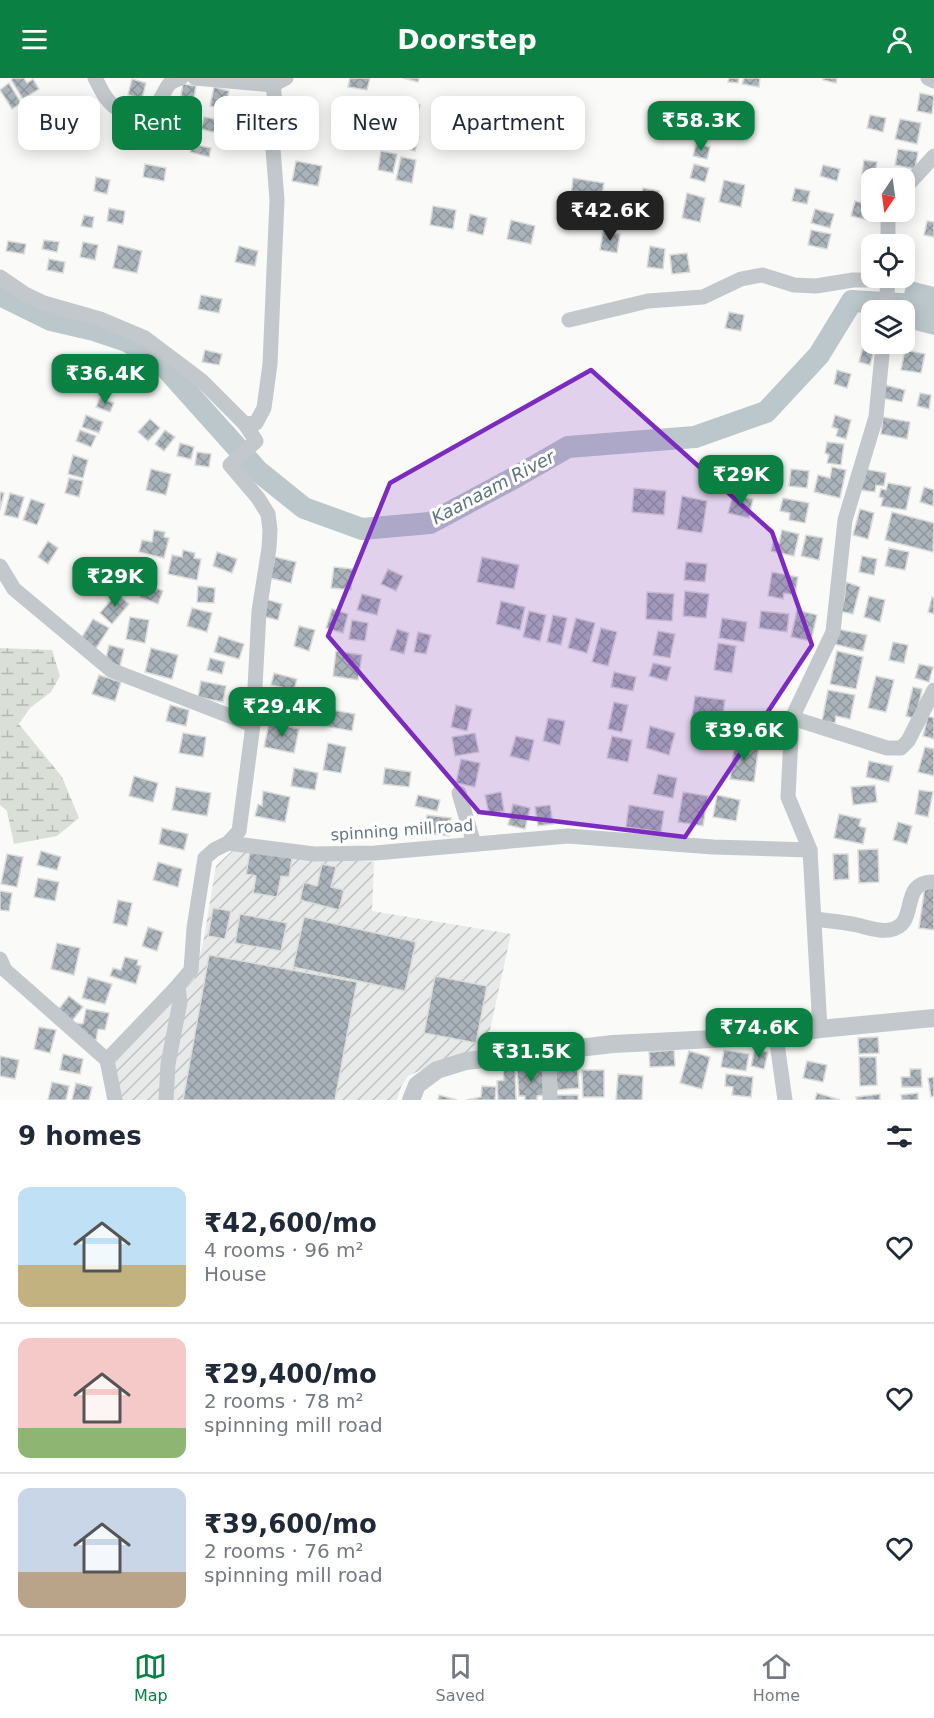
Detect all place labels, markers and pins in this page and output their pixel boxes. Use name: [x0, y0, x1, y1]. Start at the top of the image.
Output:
pin: ₹58.3K: [652, 101, 750, 152]
pin: ₹42.6K: [561, 191, 659, 242]
pin: ₹36.4K: [56, 354, 154, 405]
pin: ₹29K: [705, 455, 777, 506]
pin: ₹29K: [79, 557, 151, 608]
pin: ₹29.4K: [233, 687, 331, 738]
pin: ₹39.6K: [695, 711, 793, 762]
pin: ₹74.6K: [710, 1008, 808, 1059]
pin: ₹31.5K: [482, 1032, 580, 1083]

